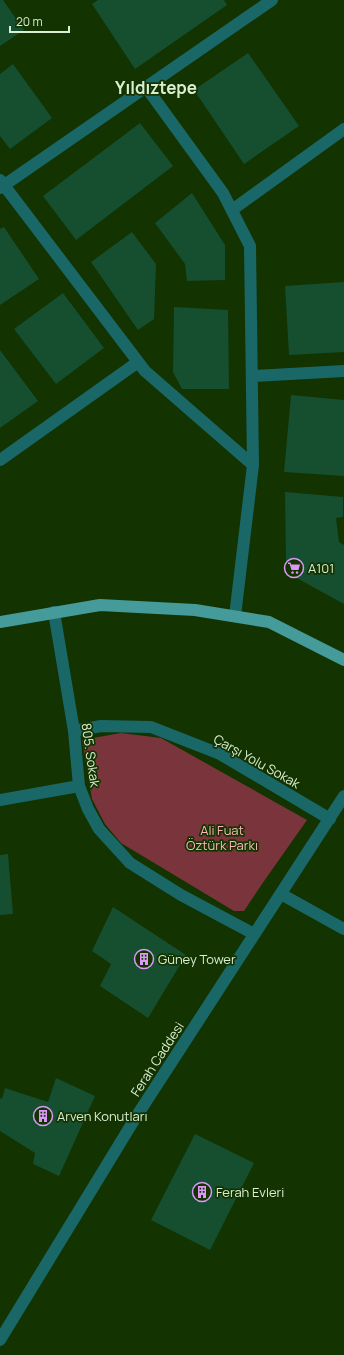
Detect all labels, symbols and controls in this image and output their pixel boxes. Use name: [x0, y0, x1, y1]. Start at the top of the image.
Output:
scale bar: [10, 8, 69, 34]
text: 20 m: [16, 13, 43, 30]
district label: Yıldıztepe: [115, 76, 197, 99]
supermarket icon: A101: [283, 557, 305, 579]
place label: A101: [308, 559, 334, 577]
street label: 805. Sokak: [78, 722, 104, 789]
street label: Çarşı Yolu Sokak: [210, 730, 304, 793]
park label: Ali Fuat Öztürk Parkı: [186, 821, 258, 854]
building icon: Güney Tower: [133, 948, 155, 970]
place label: Güney Tower: [158, 950, 236, 968]
street label: Ferah Caddesi: [126, 1018, 188, 1100]
building icon: Arven Konutları: [32, 1105, 54, 1127]
place label: Arven Konutları: [57, 1107, 148, 1125]
building icon: Ferah Evleri: [191, 1181, 213, 1203]
place label: Ferah Evleri: [216, 1183, 284, 1201]

